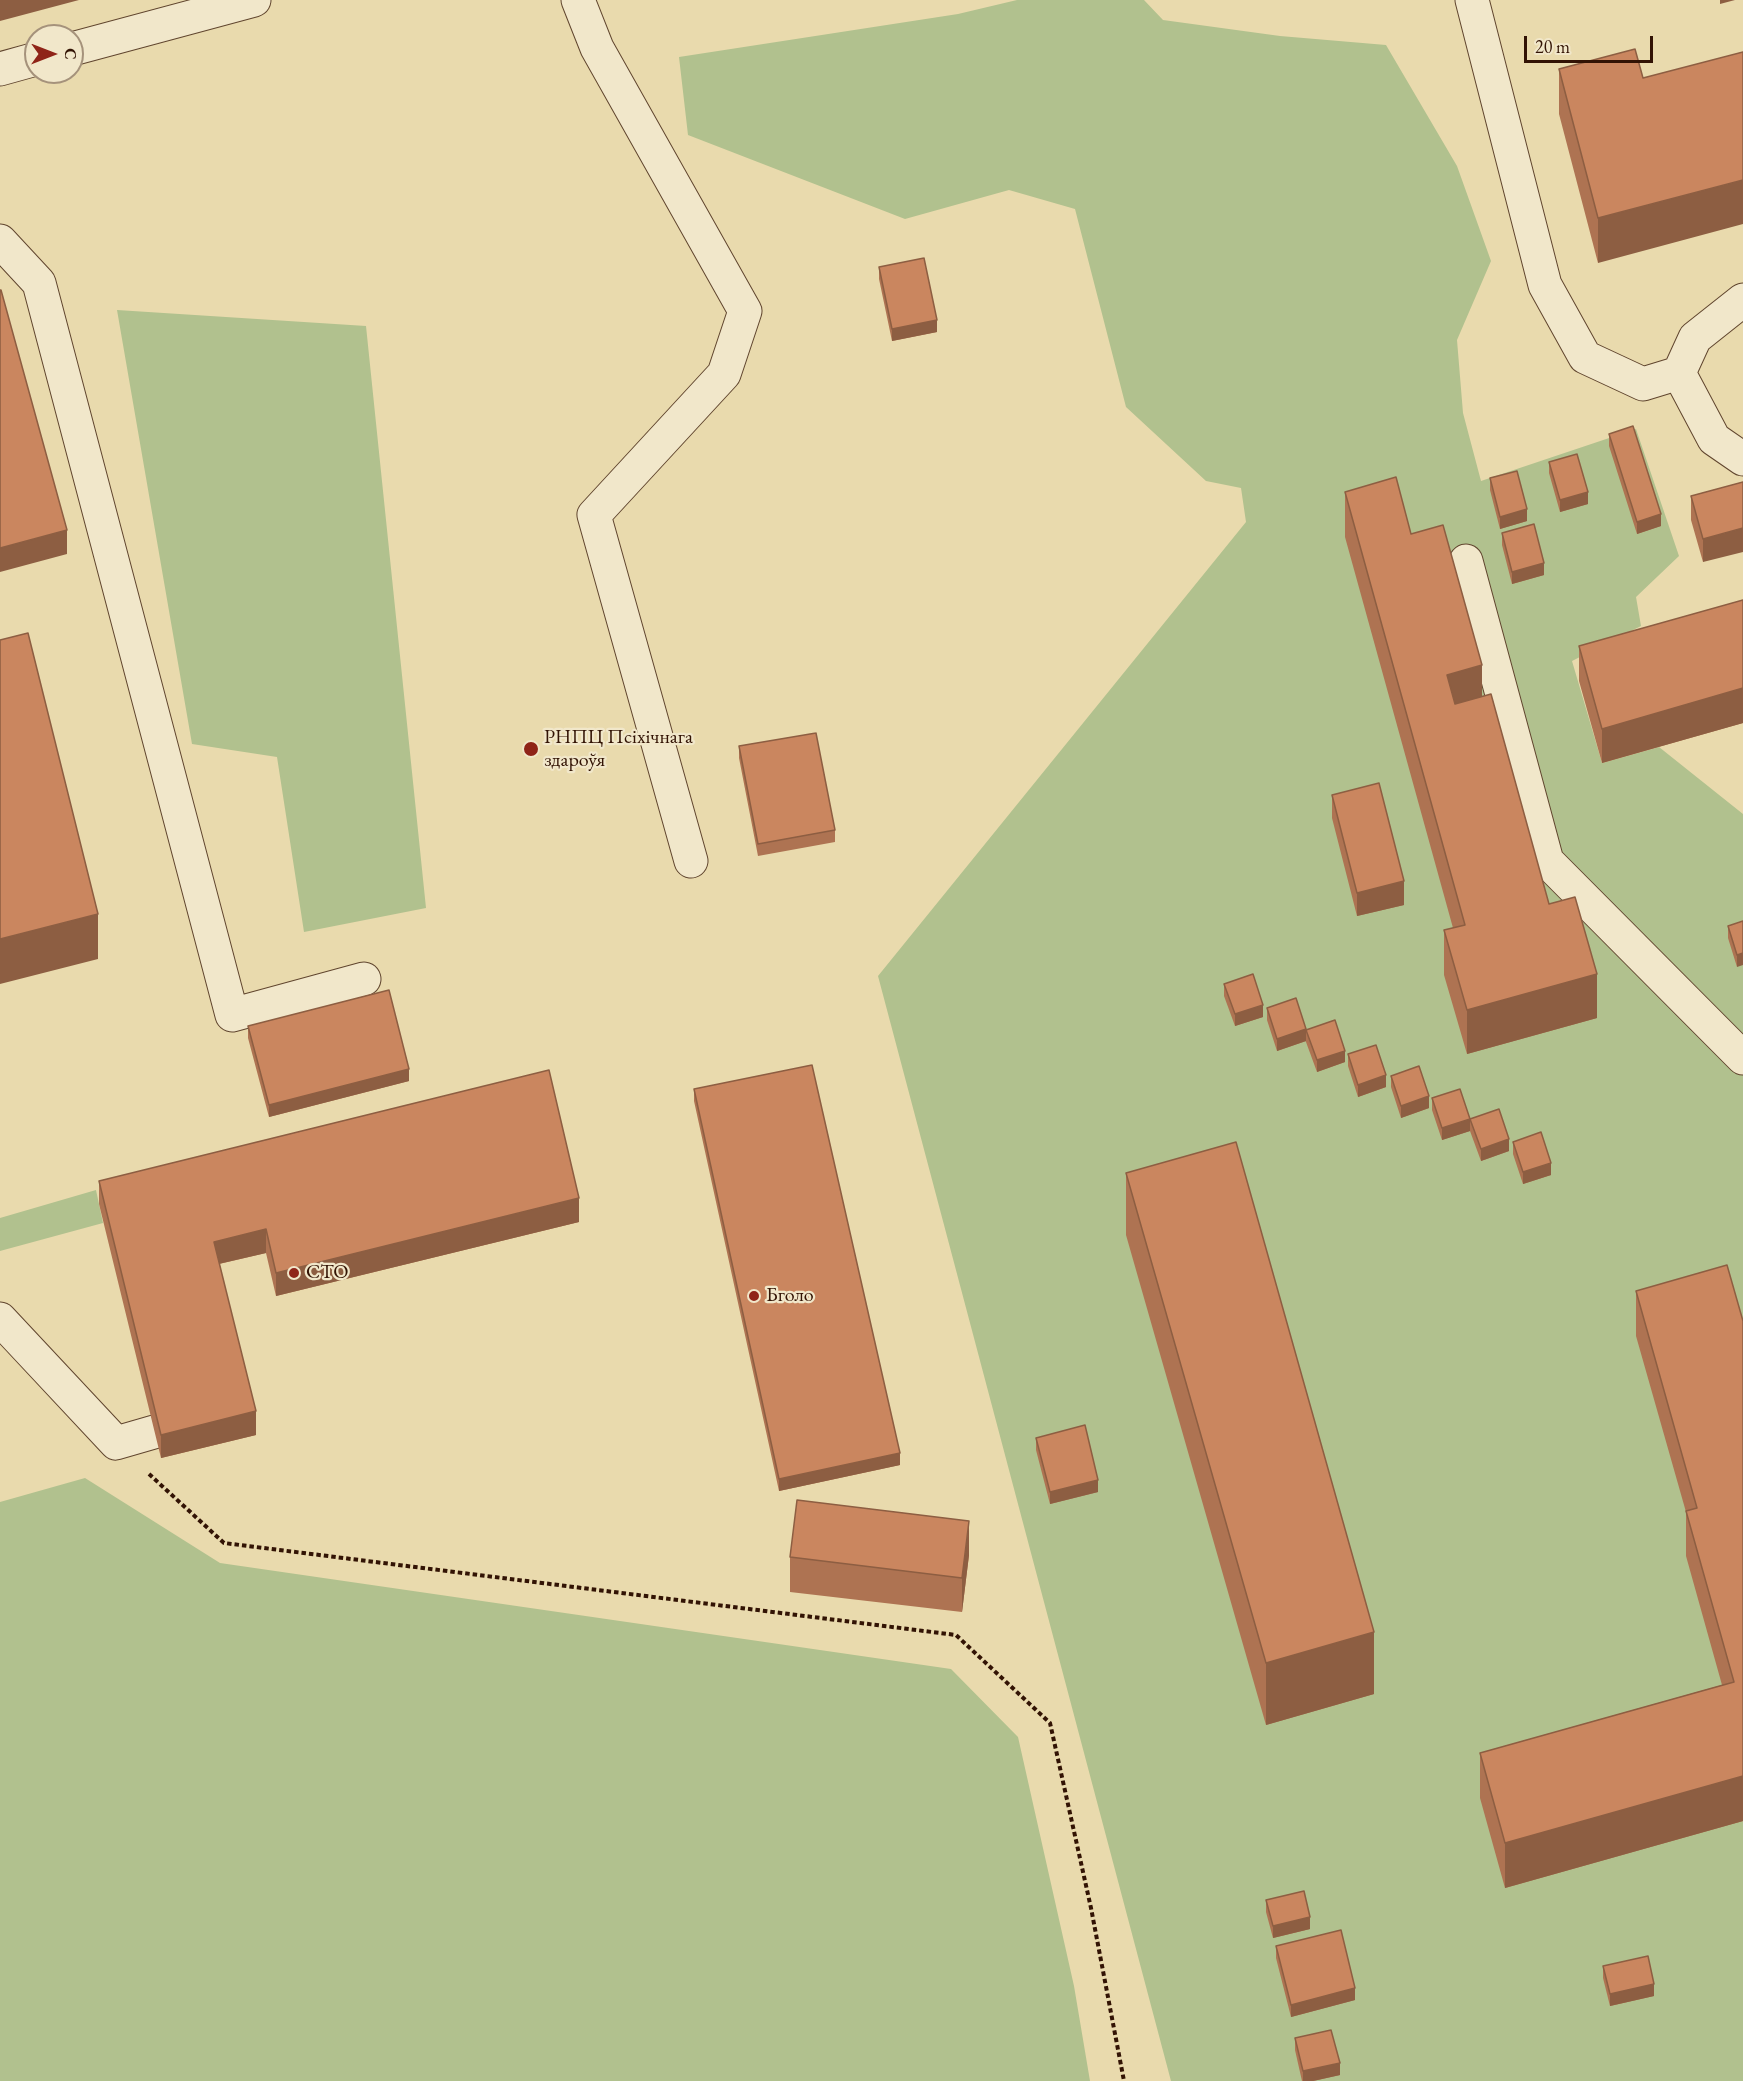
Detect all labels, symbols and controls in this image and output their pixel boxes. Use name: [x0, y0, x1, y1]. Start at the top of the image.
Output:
north arrow: [24, 24, 84, 84]
scale bar: [1527, 24, 1656, 62]
text: 20 m: [1535, 35, 1570, 58]
text: С: [60, 48, 81, 60]
place label: РНПЦ Псіхічнага здароўя: [544, 726, 693, 773]
marker: РНПЦ Псіхічнага здароўя: [522, 740, 540, 758]
place label: СТО: [306, 1261, 348, 1285]
marker: СТО: [287, 1266, 301, 1280]
place label: Бголо: [766, 1284, 814, 1308]
marker: Бголо: [747, 1289, 761, 1303]

